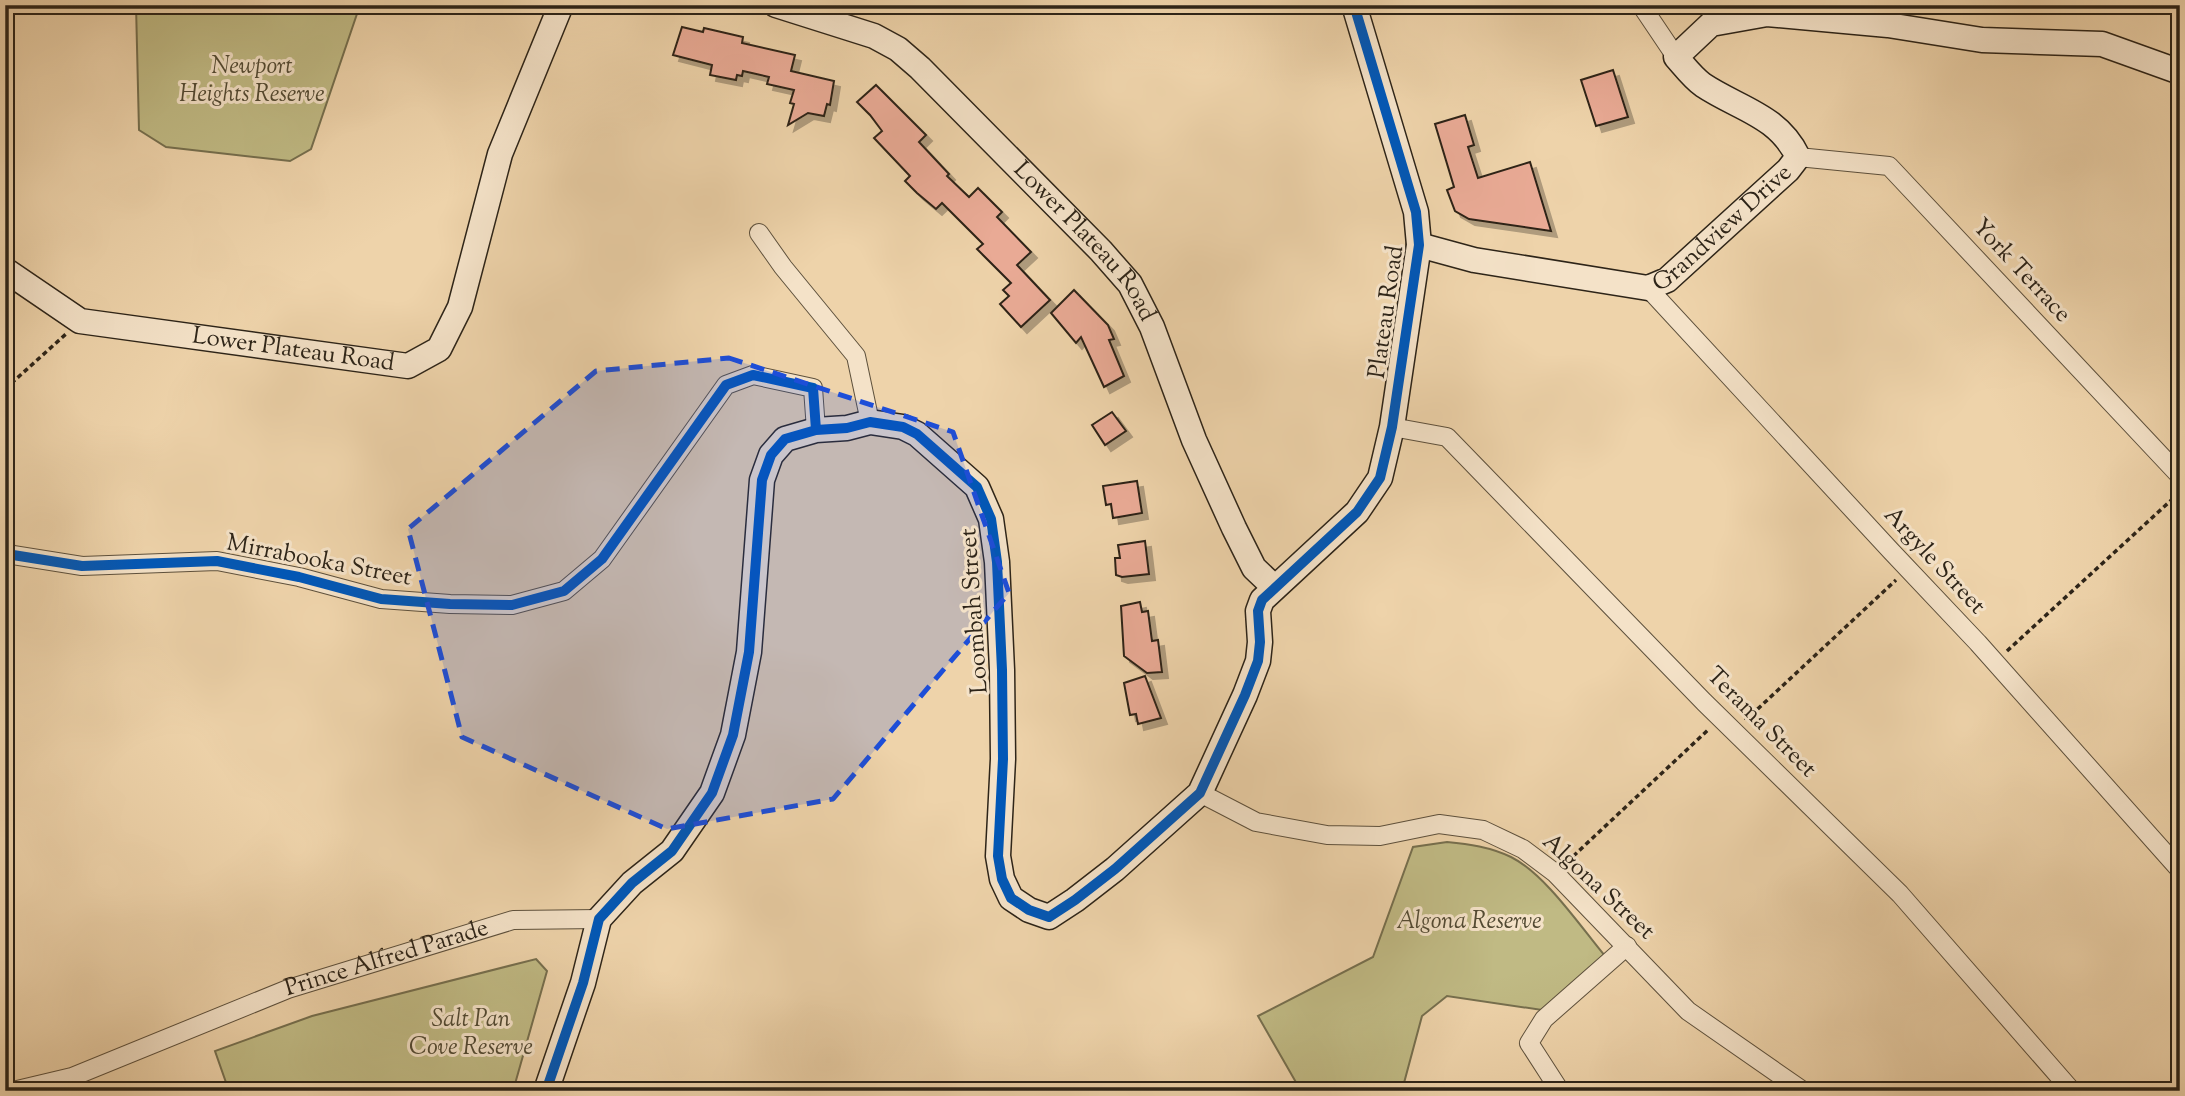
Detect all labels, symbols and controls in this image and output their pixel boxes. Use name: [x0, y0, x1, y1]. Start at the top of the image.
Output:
park label: Newport Heights Reserve: [179, 50, 325, 112]
street label: Lower Plateau Road: [1005, 154, 1164, 328]
street label: Grandview Drive: [1648, 157, 1800, 301]
street label: York Terrace: [1964, 211, 2078, 331]
street label: Plateau Road: [1361, 243, 1413, 381]
street label: Lower Plateau Road: [190, 320, 397, 381]
street label: Argyle Street: [1875, 500, 1993, 622]
street label: Mirrabooka Street: [223, 526, 415, 596]
street label: Loombah Street: [952, 527, 998, 695]
street label: Terama Street: [1698, 660, 1824, 786]
street label: Algona Street: [1534, 826, 1662, 948]
park label: Algona Reserve: [1396, 905, 1542, 939]
street label: Prince Alfred Parade: [280, 911, 493, 1006]
park label: Salt Pan Cove Reserve: [409, 1003, 533, 1065]

